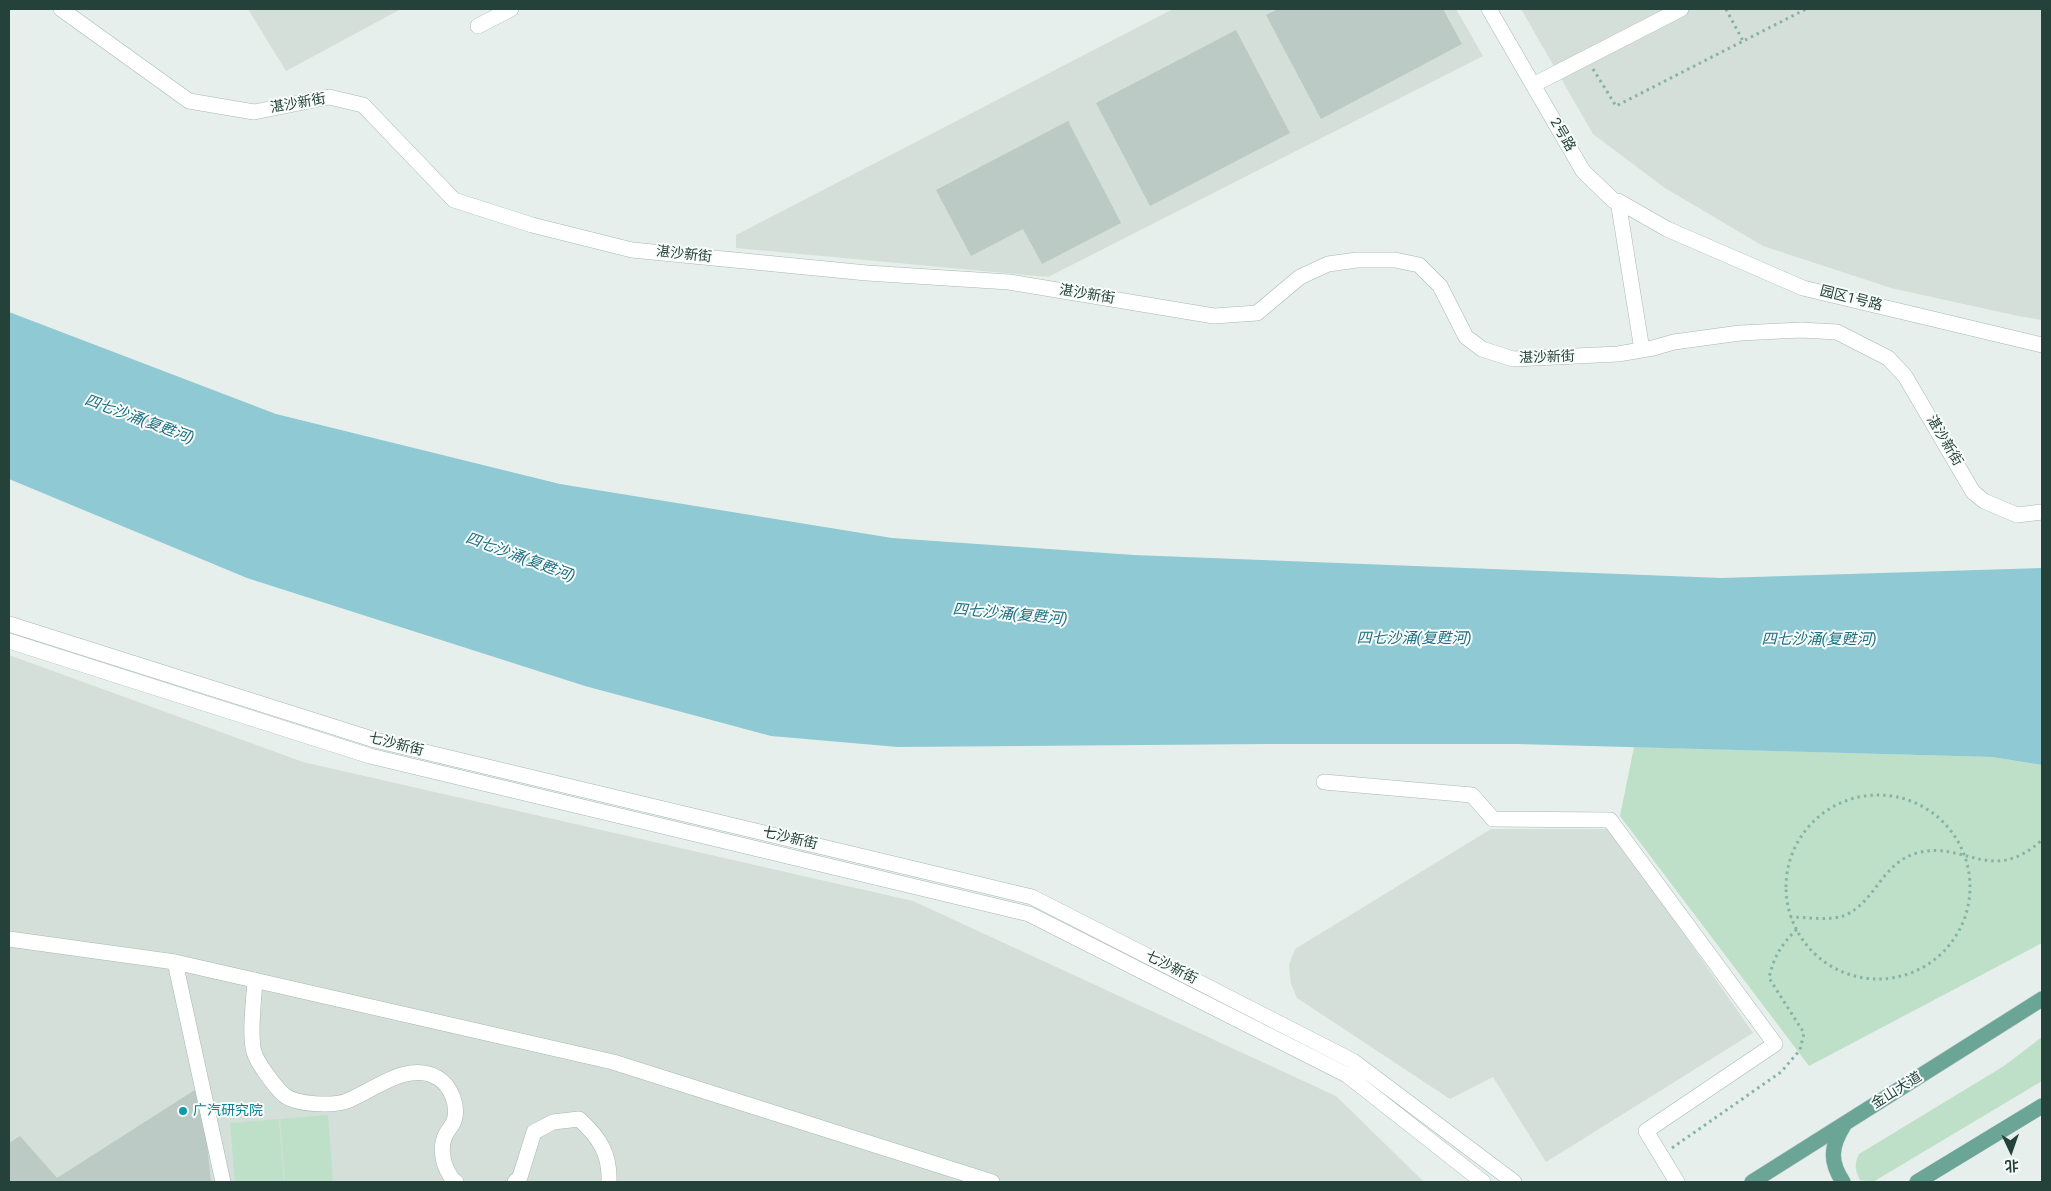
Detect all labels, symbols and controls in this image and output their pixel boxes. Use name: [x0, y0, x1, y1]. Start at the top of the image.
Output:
street label: 湛沙新街: [269, 91, 327, 117]
street label: 2号路: [1546, 115, 1578, 155]
street label: 湛沙新街: [655, 244, 713, 266]
street label: 湛沙新街: [1058, 282, 1116, 308]
street label: 园区1号路: [1818, 283, 1884, 315]
street label: 湛沙新街: [1519, 349, 1575, 367]
water label: 四七沙涌(复甦河): [82, 392, 196, 448]
street label: 湛沙新街: [1922, 413, 1966, 469]
water label: 四七沙涌(复甦河): [463, 530, 577, 586]
water label: 四七沙涌(复甦河): [952, 601, 1068, 629]
water label: 四七沙涌(复甦河): [1356, 630, 1472, 648]
water label: 四七沙涌(复甦河): [1761, 631, 1877, 649]
street label: 七沙新街: [367, 730, 425, 760]
street label: 七沙新街: [761, 825, 819, 853]
street label: 七沙新街: [1142, 948, 1200, 988]
street label: 金山大道: [1869, 1069, 1925, 1113]
place label: 广汽研究院: [193, 1103, 263, 1119]
marker: 广汽研究院: [177, 1105, 189, 1117]
north arrow: [1986, 1126, 2036, 1176]
text: 北: [2004, 1158, 2019, 1174]

